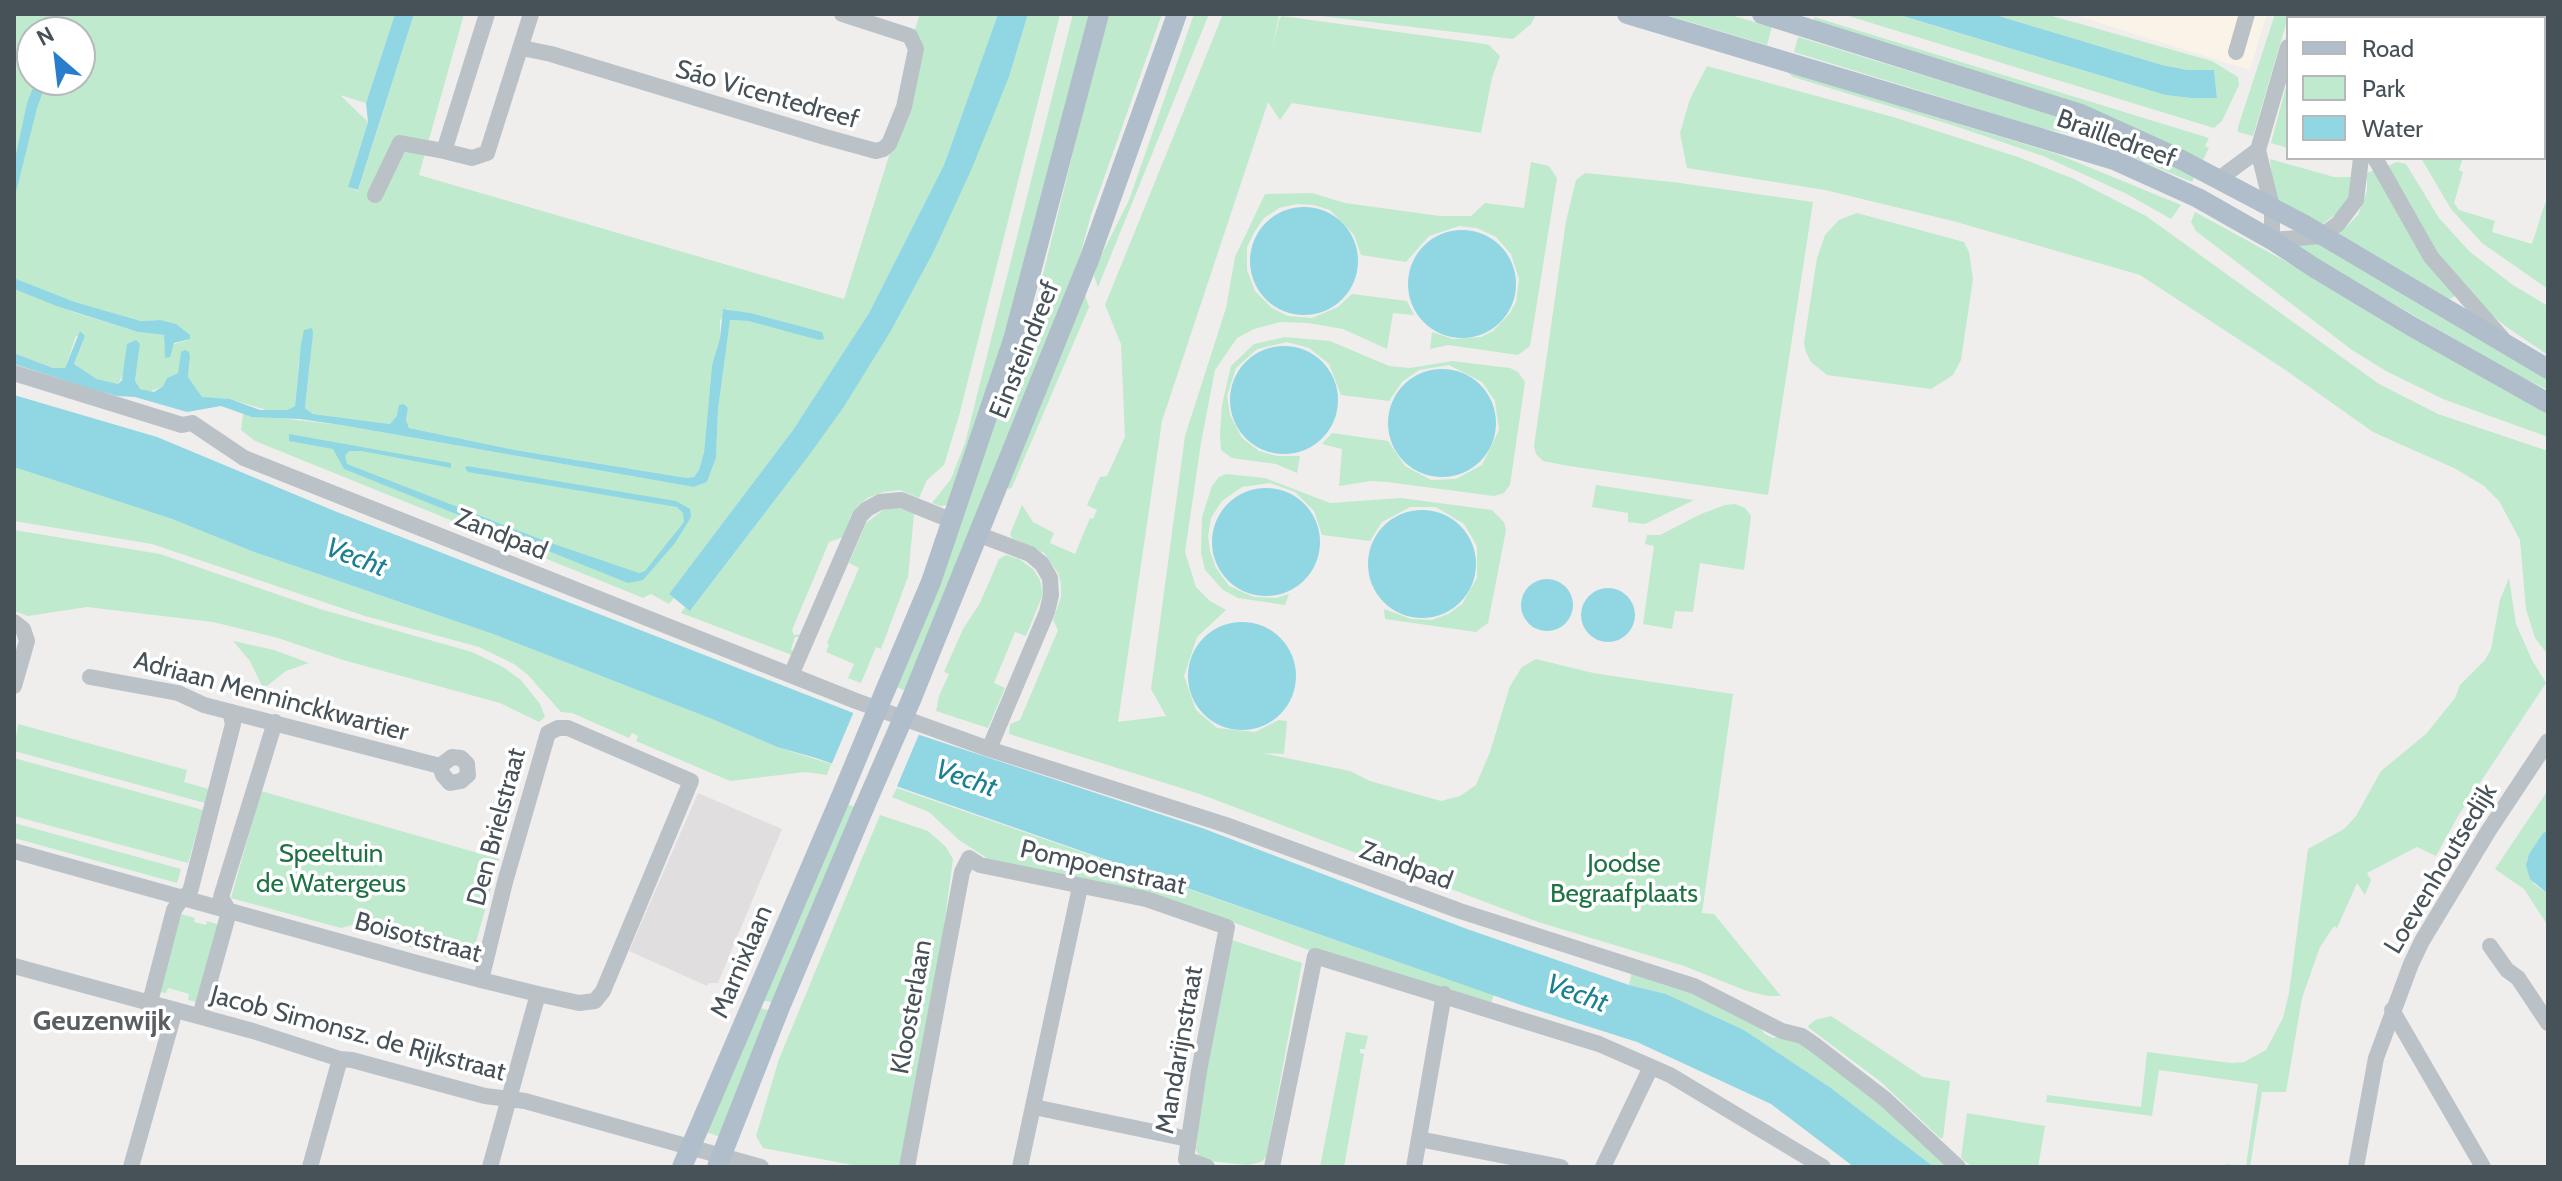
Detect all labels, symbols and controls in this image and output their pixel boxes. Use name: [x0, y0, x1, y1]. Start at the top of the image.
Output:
north arrow: [16, 16, 96, 96]
legend: [2286, 16, 2546, 160]
text: N: [32, 21, 59, 52]
text: Road: [2362, 34, 2414, 63]
street label: Sáo Vicentedreef: [672, 54, 862, 136]
text: Park: [2362, 74, 2405, 103]
street label: Brailledreef: [2052, 103, 2180, 175]
text: Water: [2362, 114, 2423, 143]
street label: Einsteindreef: [983, 277, 1067, 423]
street label: Zandpad: [450, 502, 552, 568]
water label: Vecht: [321, 531, 391, 585]
street label: Adriaan Menninckkwartier: [130, 645, 412, 749]
street label: Den Brielstraat: [461, 745, 533, 909]
water label: Vecht: [931, 753, 1001, 805]
street label: Loevenhoutsedijk: [2378, 778, 2504, 960]
street label: Pompoenstraat: [1017, 834, 1189, 902]
street label: Zandpad: [1355, 835, 1457, 897]
park label: Speeltuin de Watergeus: [256, 838, 406, 900]
park label: Joodse Begraafplaats: [1550, 848, 1698, 910]
street label: Marnixlaan: [704, 901, 780, 1023]
street label: Boisotstraat: [351, 906, 485, 970]
street label: Kloosterlaan: [885, 937, 939, 1077]
street label: Mandarijnstraat: [1150, 964, 1210, 1136]
water label: Vecht: [1542, 968, 1612, 1020]
street label: Jacob Simonsz. de Rijkstraat: [207, 980, 509, 1088]
district label: Geuzenwijk: [33, 1005, 171, 1039]

